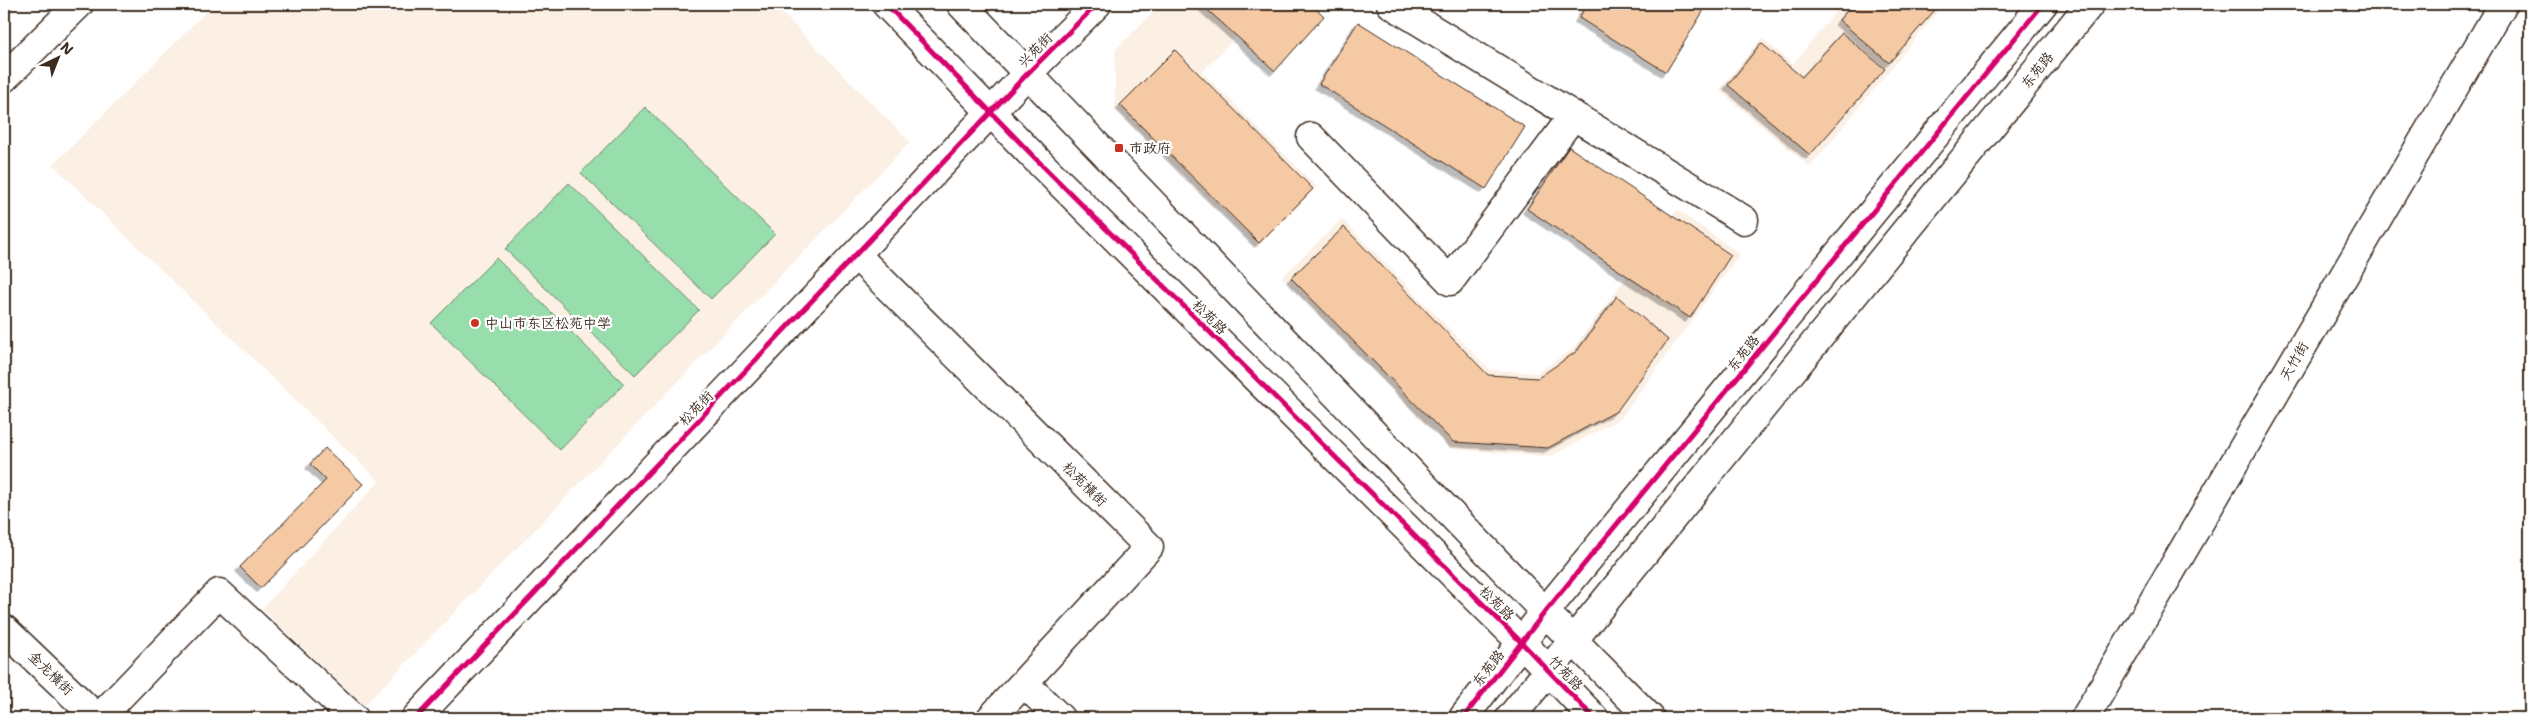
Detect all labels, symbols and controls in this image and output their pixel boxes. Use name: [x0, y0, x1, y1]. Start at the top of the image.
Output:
street label: 兴苑街: [1014, 29, 1056, 71]
north arrow: [32, 32, 82, 82]
text: N: [57, 38, 77, 59]
street label: 东苑路: [2017, 48, 2057, 92]
place label: 市政府: [1129, 139, 1171, 157]
marker: 市政府: [1113, 142, 1125, 154]
street label: 松苑路: [1189, 296, 1231, 338]
place label: 中山市东区松苑中学: [485, 314, 611, 332]
marker: 中山市东区松苑中学: [469, 317, 481, 329]
street label: 东苑路: [1723, 331, 1763, 375]
street label: 天竹街: [2276, 338, 2312, 384]
street label: 松苑街: [675, 387, 717, 429]
street label: 松苑横街: [1059, 458, 1111, 510]
street label: 松苑路: [1476, 582, 1518, 624]
street label: 东苑路: [1468, 646, 1508, 690]
street label: 金龙横街: [25, 647, 77, 699]
street label: 竹苑路: [1545, 652, 1587, 694]

